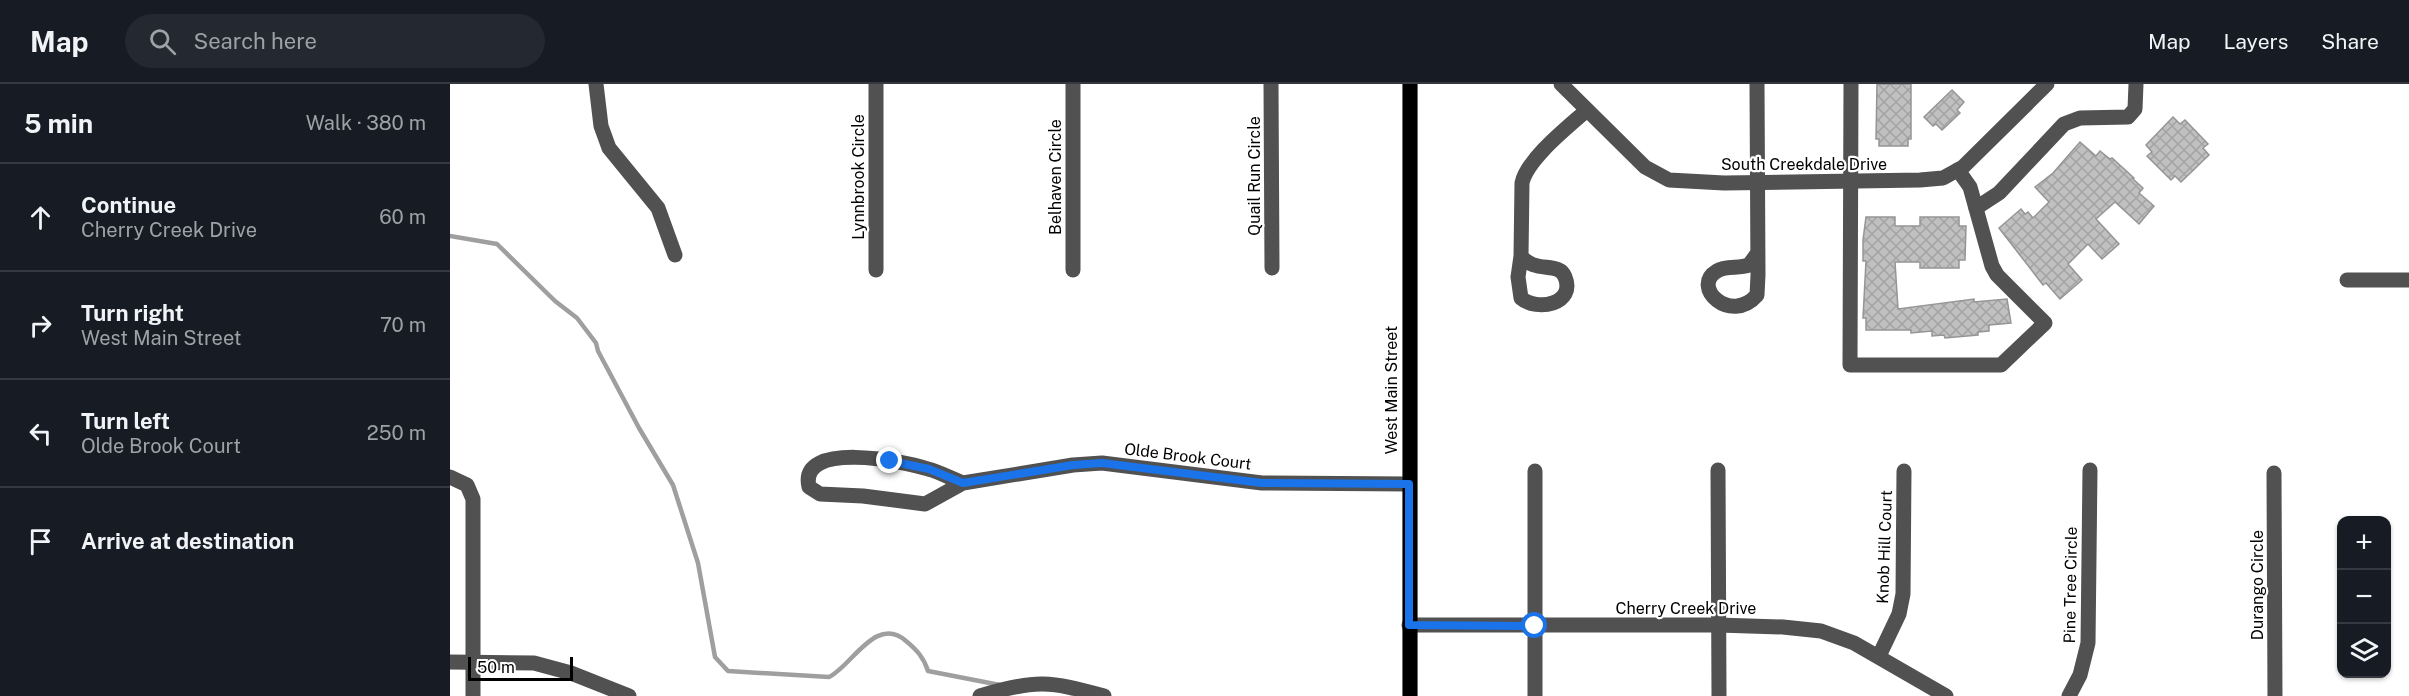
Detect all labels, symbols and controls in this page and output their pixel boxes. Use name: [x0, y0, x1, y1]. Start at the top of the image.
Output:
search box: [125, 14, 545, 68]
text: Map: [30, 25, 89, 58]
icon: search: [146, 25, 179, 58]
text: Search here: [194, 28, 317, 54]
text: Map: [2148, 29, 2191, 54]
text: Layers: [2224, 29, 2288, 54]
text: Share: [2321, 29, 2379, 54]
text: 5 min: [24, 108, 93, 139]
text: Walk · 380 m: [306, 111, 426, 135]
street label: Lynnbrook Circle: [849, 114, 868, 240]
street label: Quail Run Circle: [1245, 116, 1264, 236]
street label: Belhaven Circle: [1046, 119, 1065, 235]
street label: South Creekdale Drive: [1721, 155, 1887, 174]
text: Continue: [81, 192, 176, 218]
icon: ahead: [24, 201, 57, 234]
text: 60 m: [379, 205, 426, 229]
text: Cherry Creek Drive: [81, 218, 257, 242]
text: Turn right: [81, 300, 184, 326]
icon: right: [24, 309, 57, 342]
text: 70 m: [380, 313, 426, 337]
text: West Main Street: [81, 326, 242, 350]
street label: West Main Street: [1382, 326, 1401, 454]
text: Turn left: [81, 408, 170, 434]
icon: left: [24, 417, 57, 450]
text: 250 m: [367, 421, 426, 445]
text: Olde Brook Court: [81, 434, 241, 458]
street label: Olde Brook Court: [1123, 439, 1253, 474]
route end: [876, 447, 902, 473]
street label: Knob Hill Court: [1873, 490, 1896, 604]
map controls: [2337, 516, 2391, 678]
button: +: [2337, 516, 2391, 570]
icon: arrive: [24, 525, 57, 558]
street label: Pine Tree Circle: [2060, 527, 2081, 643]
text: Arrive at destination: [81, 528, 294, 554]
street label: Durango Circle: [2248, 530, 2267, 640]
button: −: [2337, 570, 2391, 624]
street label: Cherry Creek Drive: [1616, 599, 1756, 618]
route start: [1521, 612, 1547, 638]
button: layers: [2337, 624, 2391, 678]
scale bar: [468, 654, 573, 682]
text: 50 m: [477, 658, 515, 677]

